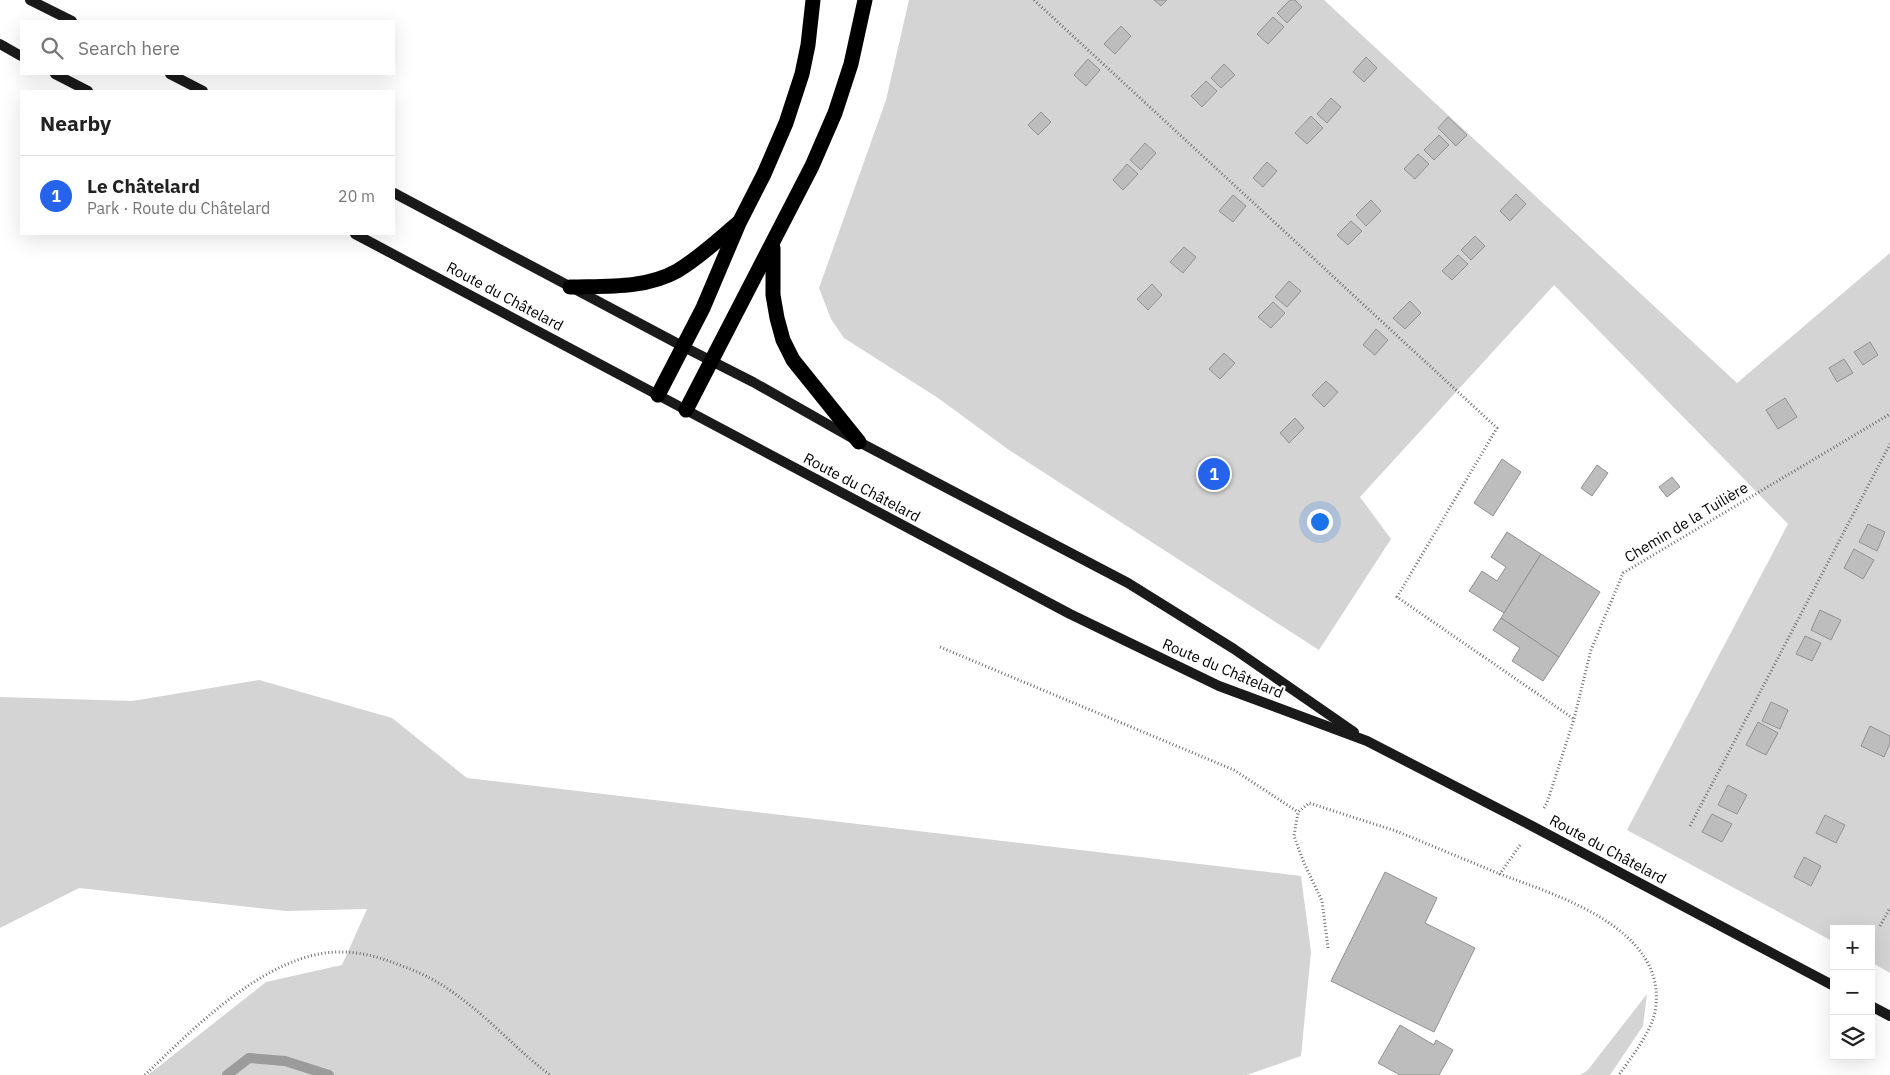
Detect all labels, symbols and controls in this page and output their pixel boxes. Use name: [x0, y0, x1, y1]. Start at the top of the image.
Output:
search box: [20, 20, 395, 75]
icon: search: [38, 34, 66, 62]
text: Search here: [78, 36, 180, 60]
text: Nearby: [40, 109, 111, 137]
text: Le Châtelard: [87, 174, 200, 198]
text: 1: [51, 186, 61, 206]
text: 20 m: [338, 186, 375, 206]
text: Park · Route du Châtelard: [87, 198, 270, 218]
street label: Route du Châtelard: [443, 257, 567, 335]
street label: Route du Châtelard: [800, 448, 924, 526]
pin: 1: [1198, 455, 1230, 493]
street label: Chemin de la Tuilière: [1621, 478, 1751, 566]
your location: [1307, 509, 1333, 535]
street label: Route du Châtelard: [1160, 634, 1286, 702]
street label: Route du Châtelard: [1546, 810, 1670, 888]
map controls: [1830, 925, 1875, 1060]
button: +: [1830, 925, 1875, 970]
button: −: [1830, 970, 1875, 1015]
button: layers: [1830, 1015, 1875, 1060]

